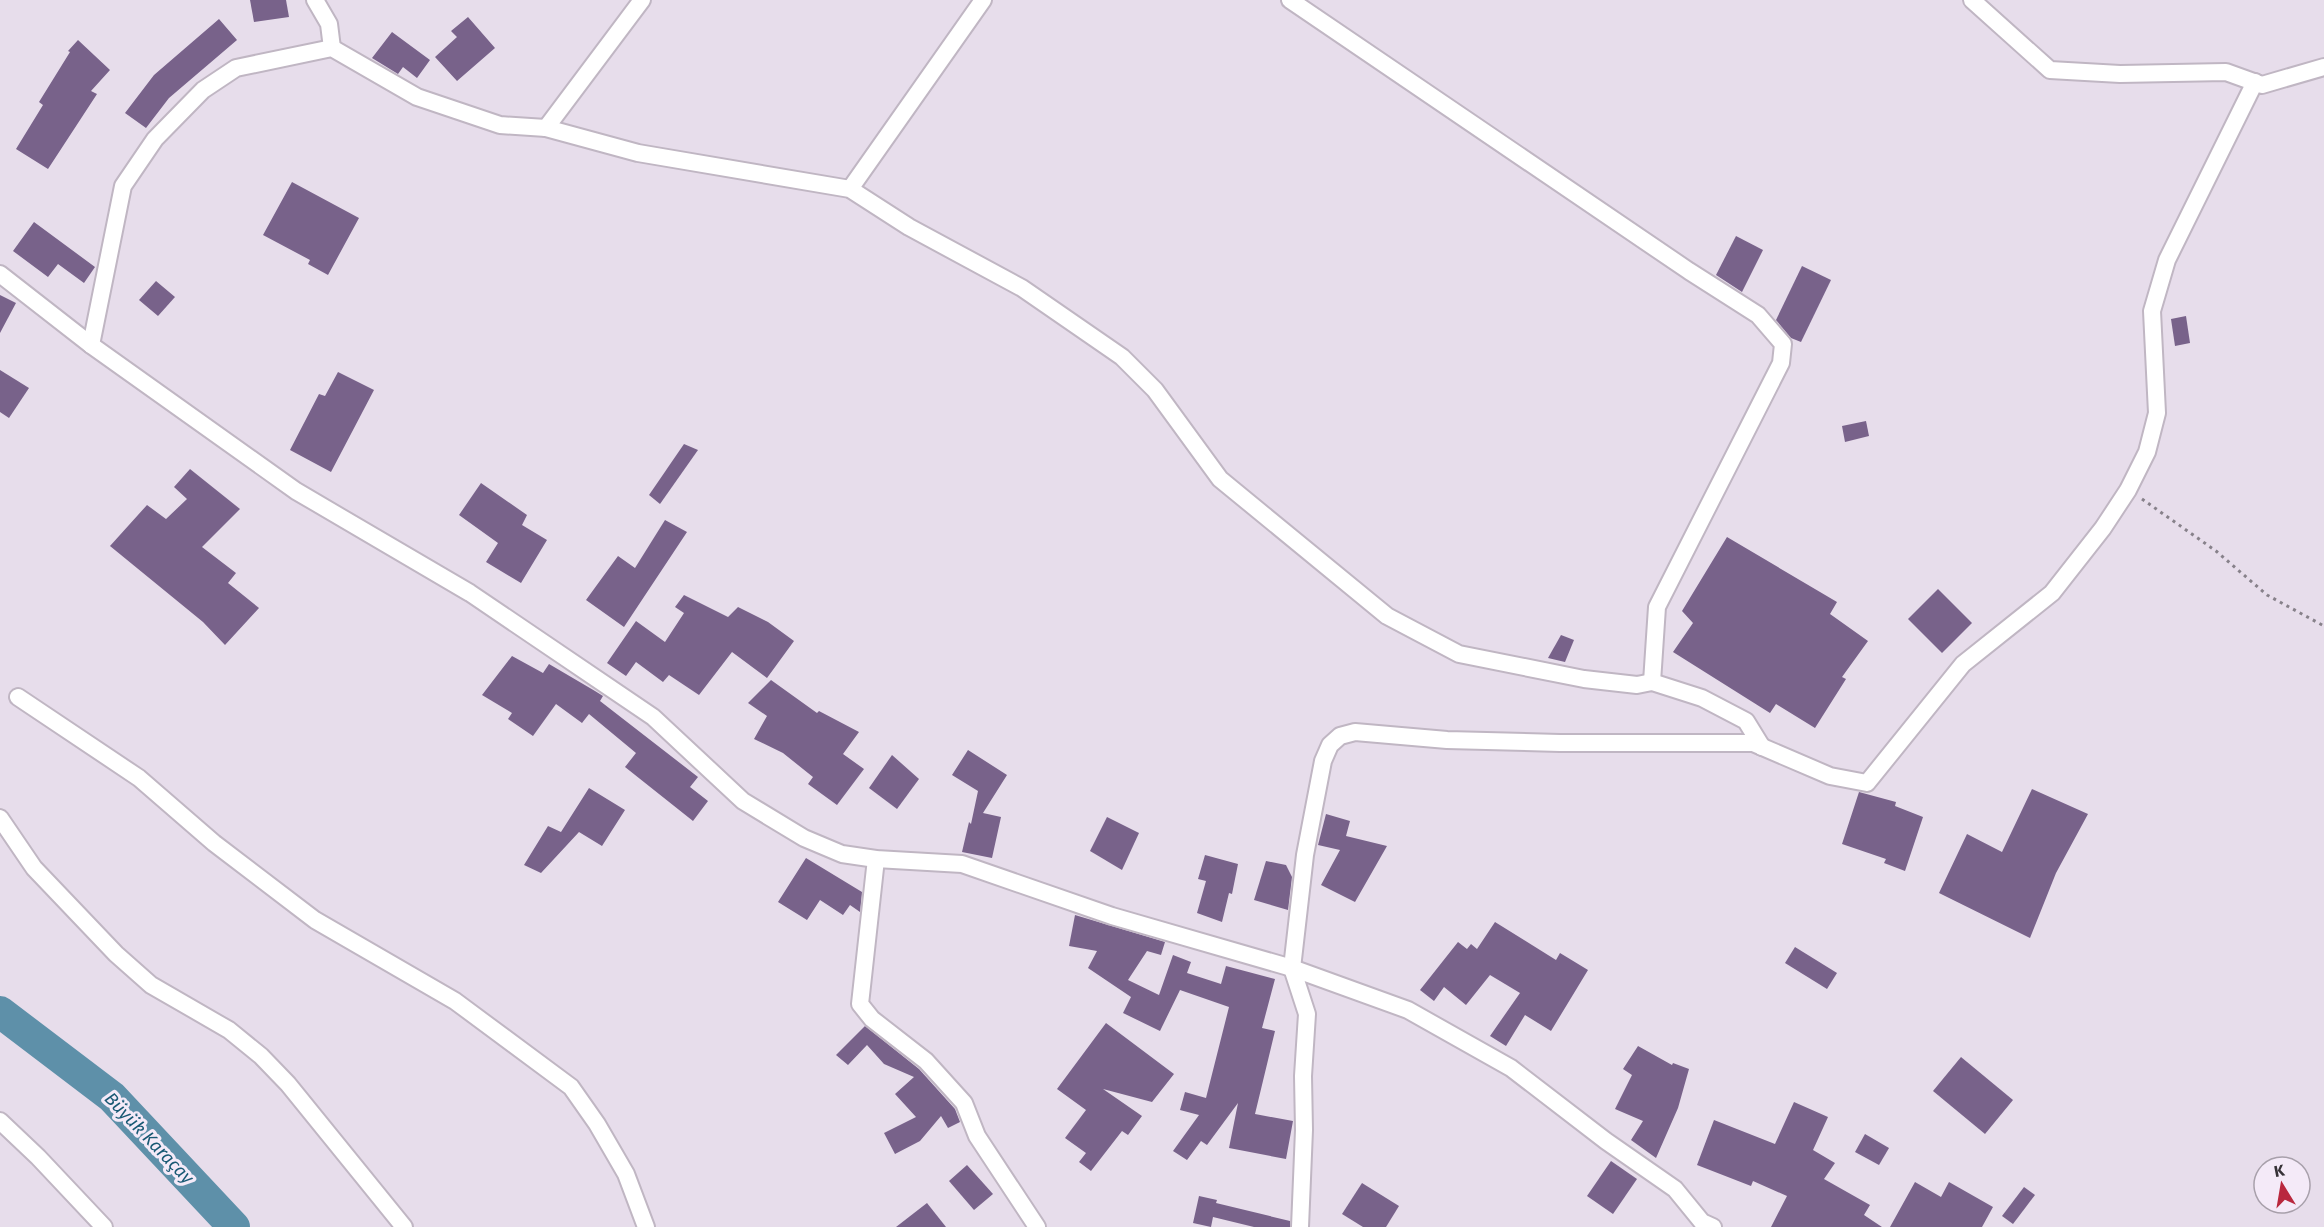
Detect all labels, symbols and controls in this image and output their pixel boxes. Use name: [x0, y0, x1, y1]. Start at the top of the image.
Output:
water label: Büyük Karaçay: [100, 1088, 199, 1189]
north arrow: [2252, 1155, 2312, 1215]
text: K: [2272, 1160, 2287, 1181]

